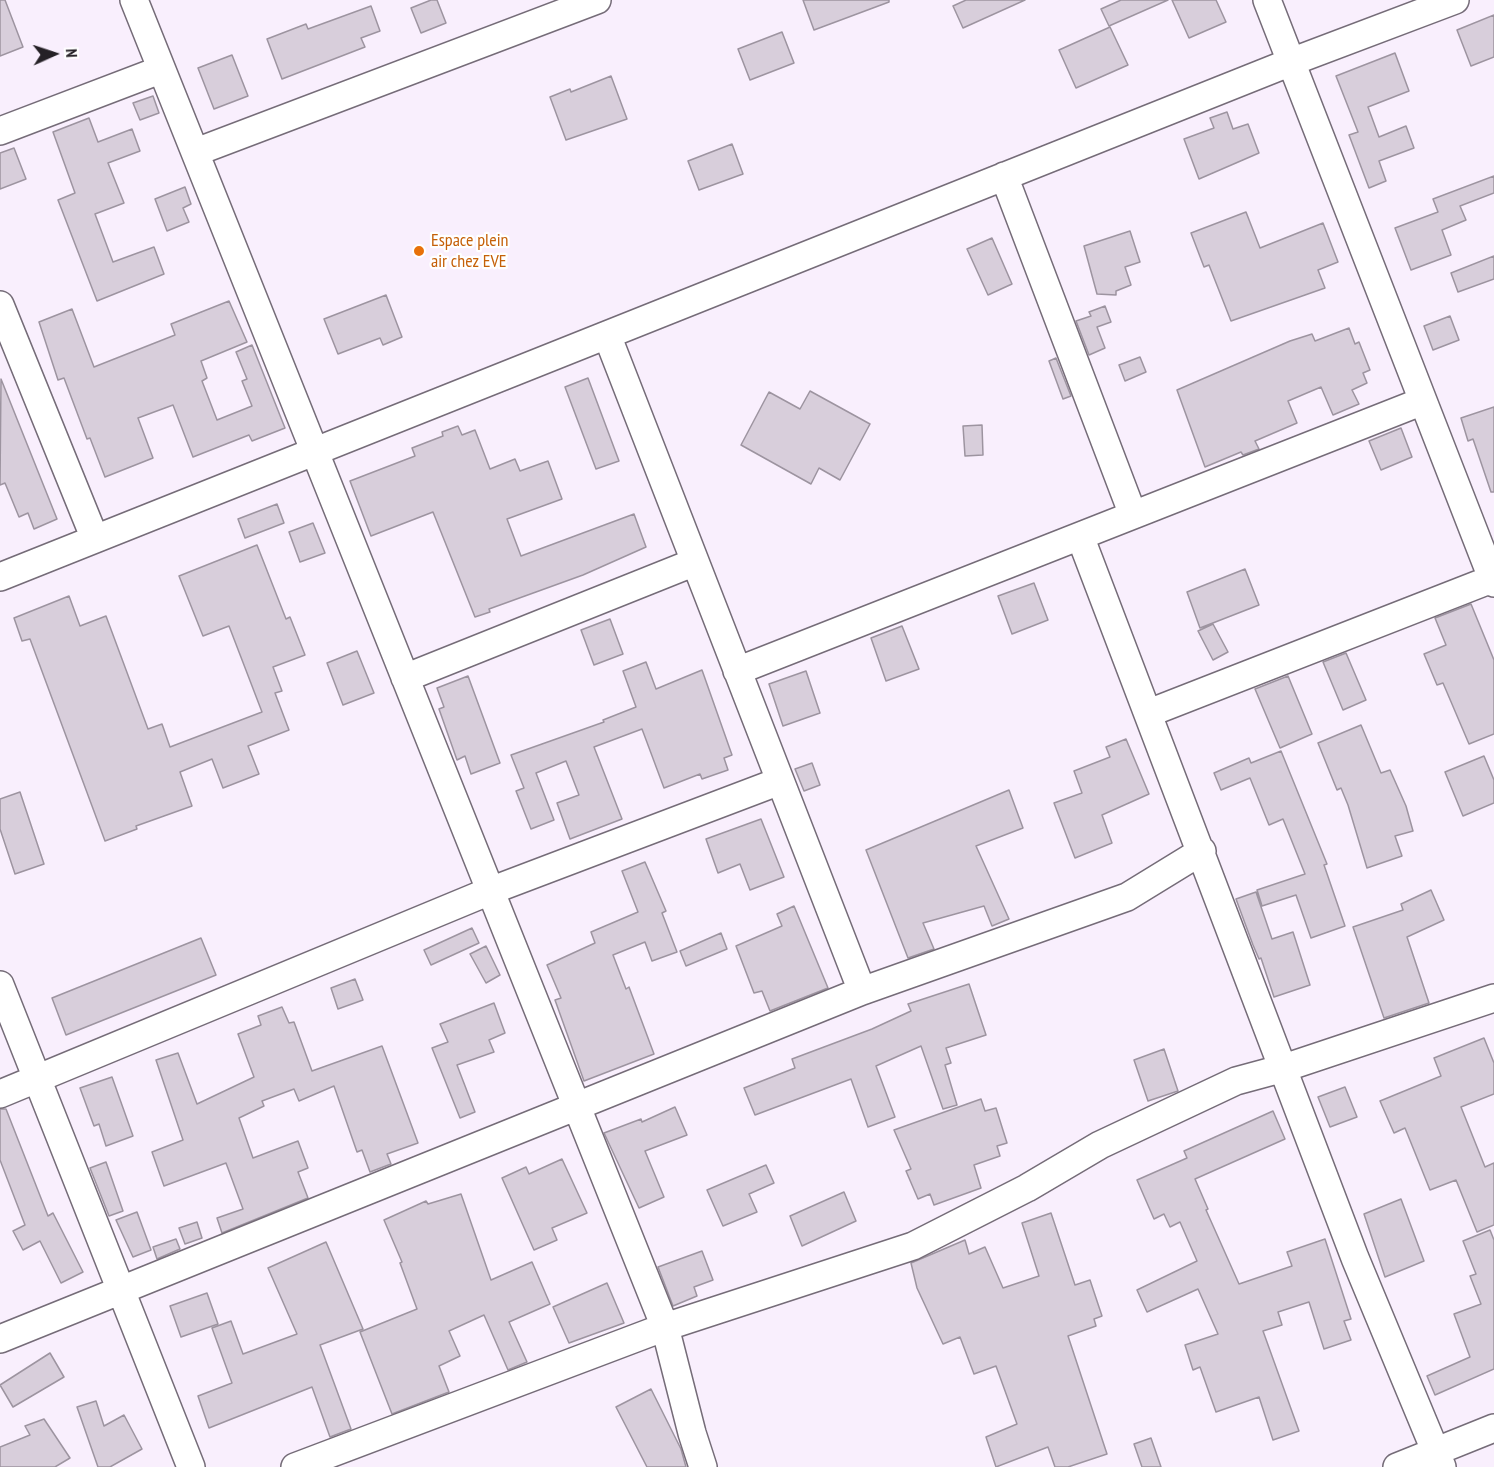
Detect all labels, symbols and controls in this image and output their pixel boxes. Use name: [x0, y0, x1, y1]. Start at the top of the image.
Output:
north arrow: [24, 24, 84, 84]
text: N: [62, 48, 82, 58]
place label: Espace plein air chez EVE: [431, 230, 508, 272]
marker: Espace plein air chez EVE: [412, 244, 426, 258]

